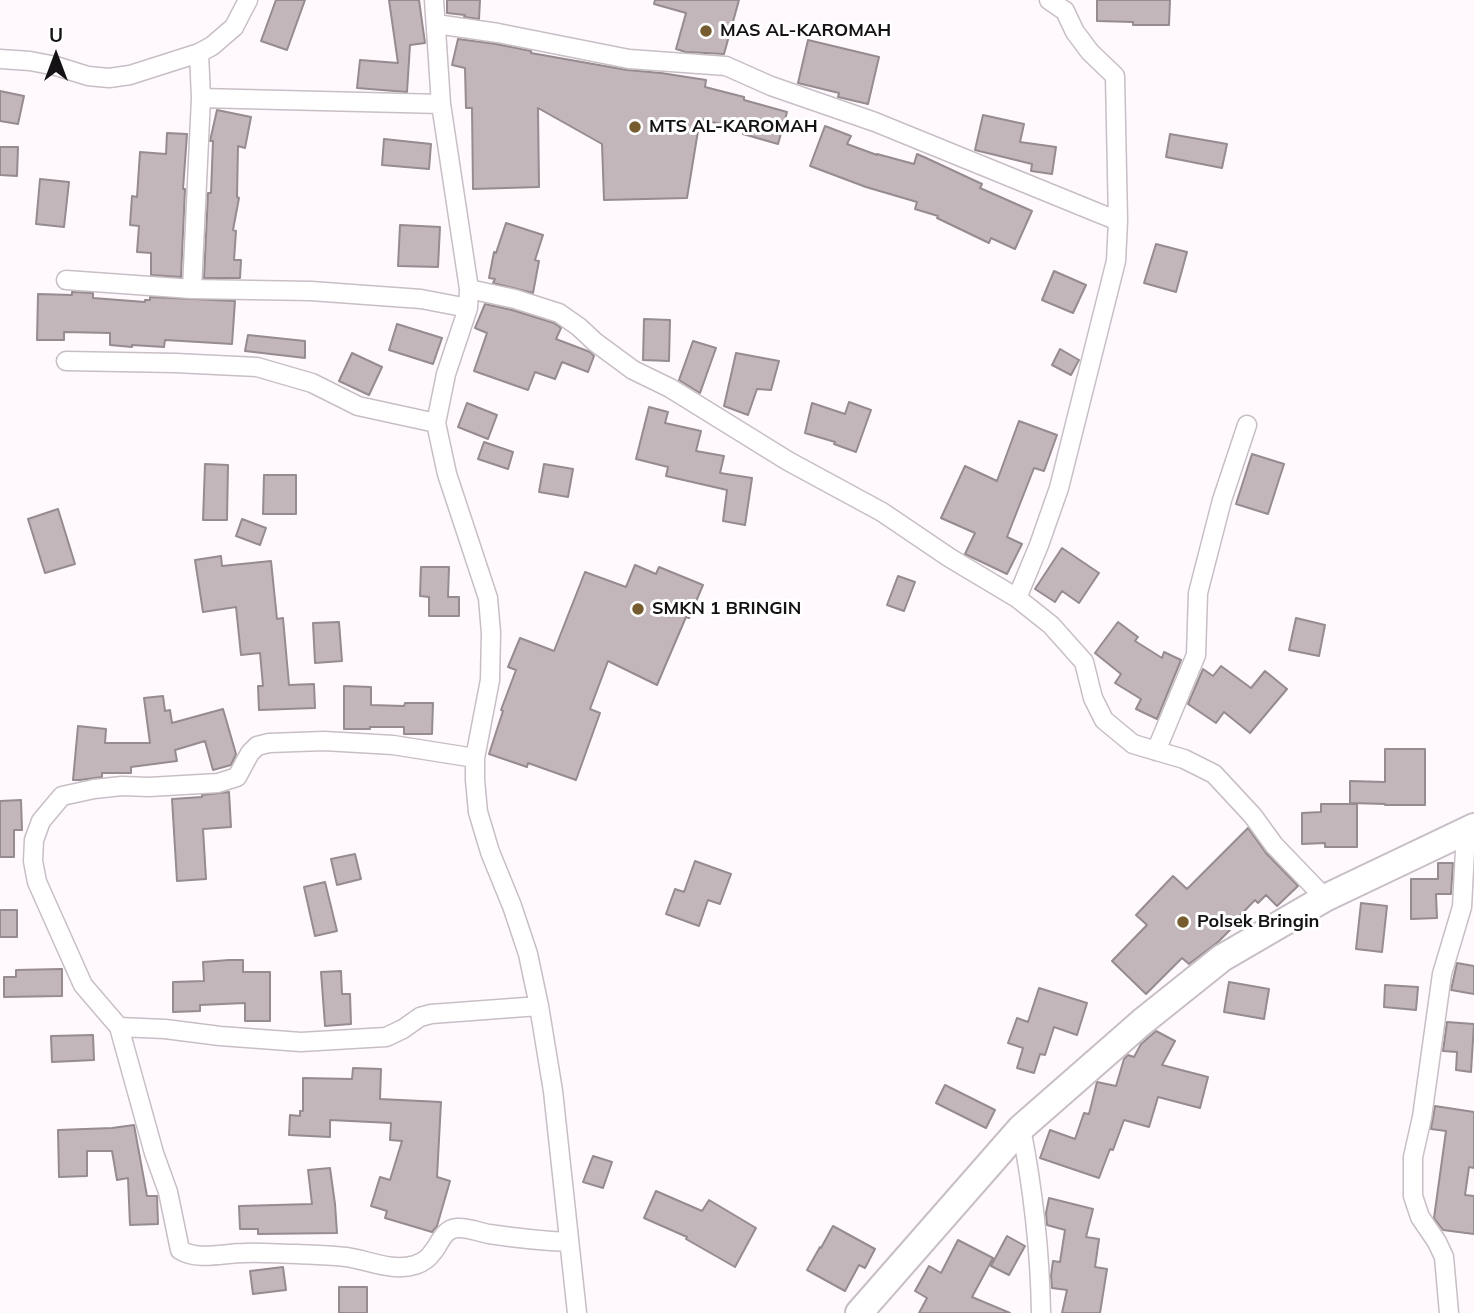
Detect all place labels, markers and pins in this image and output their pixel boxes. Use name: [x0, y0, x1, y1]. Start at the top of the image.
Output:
place label: MAS AL-KAROMAH: [720, 20, 891, 42]
marker: MAS AL-KAROMAH: [698, 23, 714, 39]
place label: MTS AL-KAROMAH: [649, 116, 818, 138]
marker: MTS AL-KAROMAH: [627, 119, 643, 135]
place label: SMKN 1 BRINGIN: [652, 598, 801, 620]
marker: SMKN 1 BRINGIN: [630, 601, 646, 617]
place label: Polsek Bringin: [1197, 911, 1319, 933]
marker: Polsek Bringin: [1175, 914, 1191, 930]

